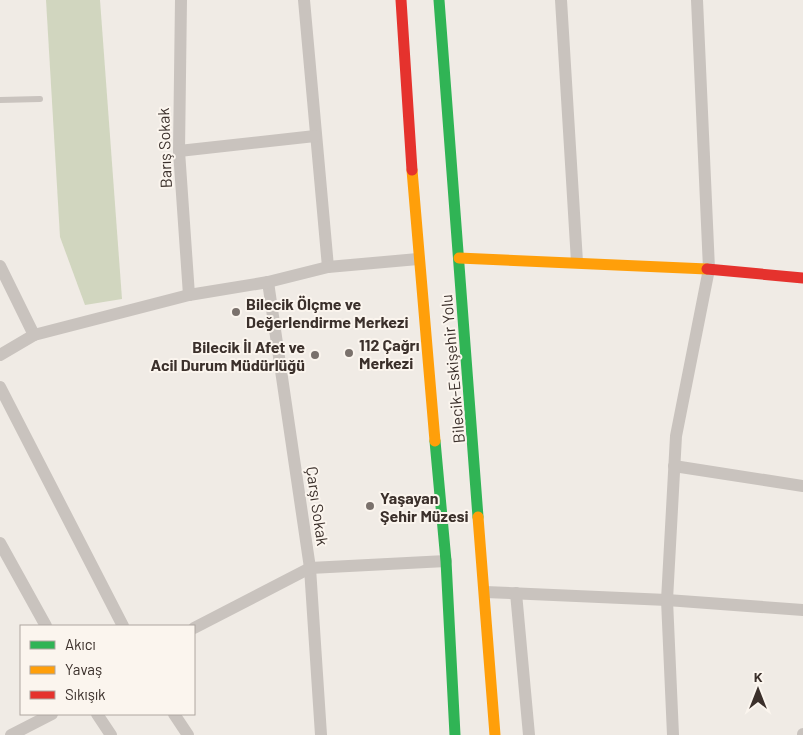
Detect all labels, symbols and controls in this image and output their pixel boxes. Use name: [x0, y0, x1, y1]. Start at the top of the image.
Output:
street label: Barış Sokak: [153, 107, 175, 189]
place label: Bilecik Ölçme ve Değerlendirme Merkezi: [246, 294, 409, 331]
street label: Bilecik-Eskişehir Yolu: [436, 294, 468, 444]
marker: Bilecik Ölçme ve Değerlendirme Merkezi: [230, 306, 242, 318]
place label: 112 Çağrı Merkezi: [359, 335, 420, 372]
place label: Bilecik İl Afet ve Acil Durum Müdürlüğü: [150, 337, 305, 374]
marker: 112 Çağrı Merkezi: [343, 347, 355, 359]
marker: Bilecik İl Afet ve Acil Durum Müdürlüğü: [309, 349, 321, 361]
street label: Çarşı Sokak: [303, 465, 333, 547]
place label: Yaşayan Şehir Müzesi: [380, 488, 469, 525]
marker: Yaşayan Şehir Müzesi: [364, 500, 376, 512]
legend: [20, 625, 195, 715]
text: Akıcı: [65, 635, 96, 653]
text: Yavaş: [65, 660, 102, 678]
north arrow: [733, 665, 783, 715]
text: K: [754, 668, 763, 685]
text: Sıkışık: [65, 685, 106, 703]

